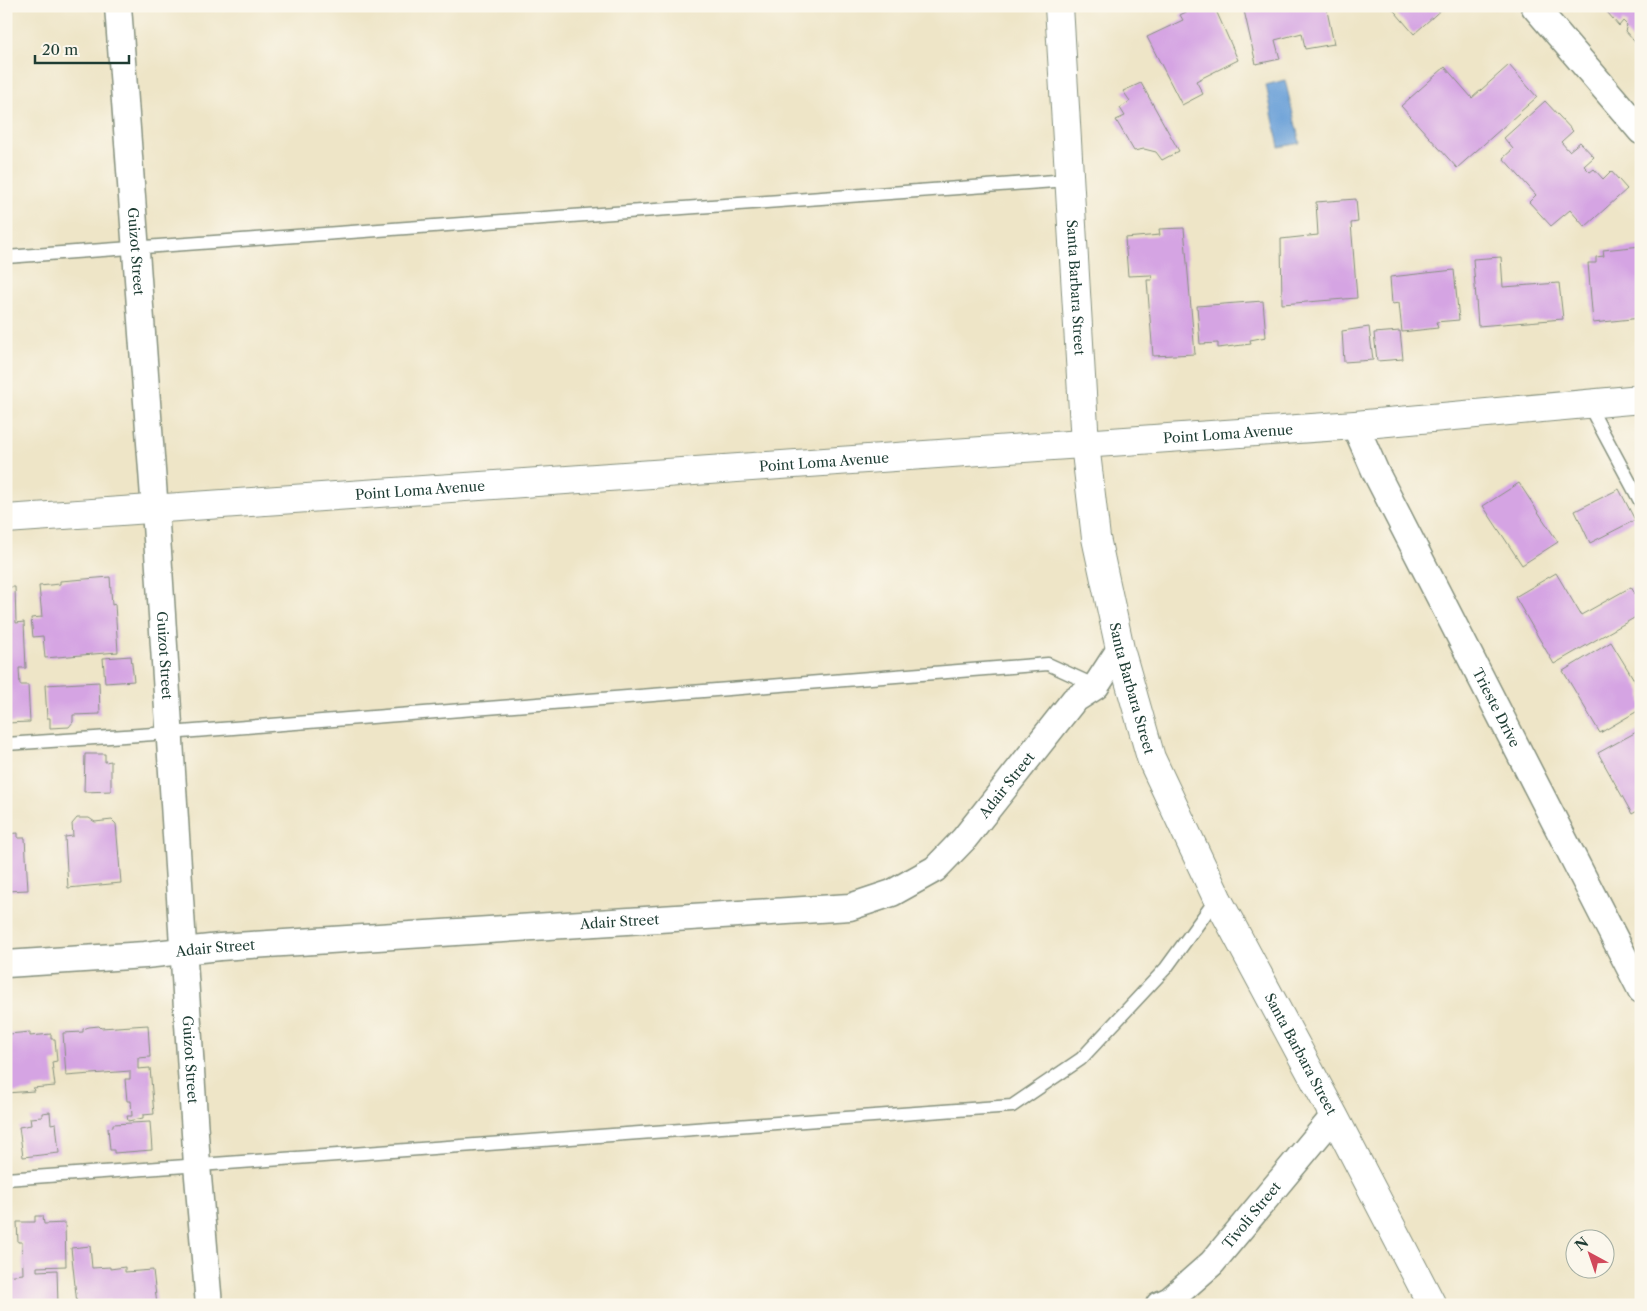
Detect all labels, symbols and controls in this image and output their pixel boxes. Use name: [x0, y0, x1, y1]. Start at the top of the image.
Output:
scale bar: [35, 32, 129, 64]
text: 20 m: [42, 40, 78, 59]
street label: Guizot Street: [124, 207, 148, 296]
street label: Santa Barbara Street: [1063, 219, 1089, 356]
street label: Point Loma Avenue: [1162, 420, 1294, 447]
street label: Point Loma Avenue: [758, 448, 890, 476]
street label: Point Loma Avenue: [354, 477, 486, 504]
street label: Guizot Street: [153, 611, 176, 700]
street label: Santa Barbara Street: [1106, 621, 1158, 756]
street label: Trieste Drive: [1468, 665, 1524, 750]
street label: Adair Street: [974, 748, 1038, 823]
street label: Adair Street: [578, 910, 660, 933]
street label: Adair Street: [174, 936, 256, 961]
street label: Santa Barbara Street: [1261, 990, 1341, 1118]
street label: Guizot Street: [179, 1015, 202, 1104]
street label: Tivoli Street: [1218, 1178, 1285, 1253]
north arrow: [1564, 1228, 1614, 1278]
text: N: [1571, 1233, 1592, 1255]

